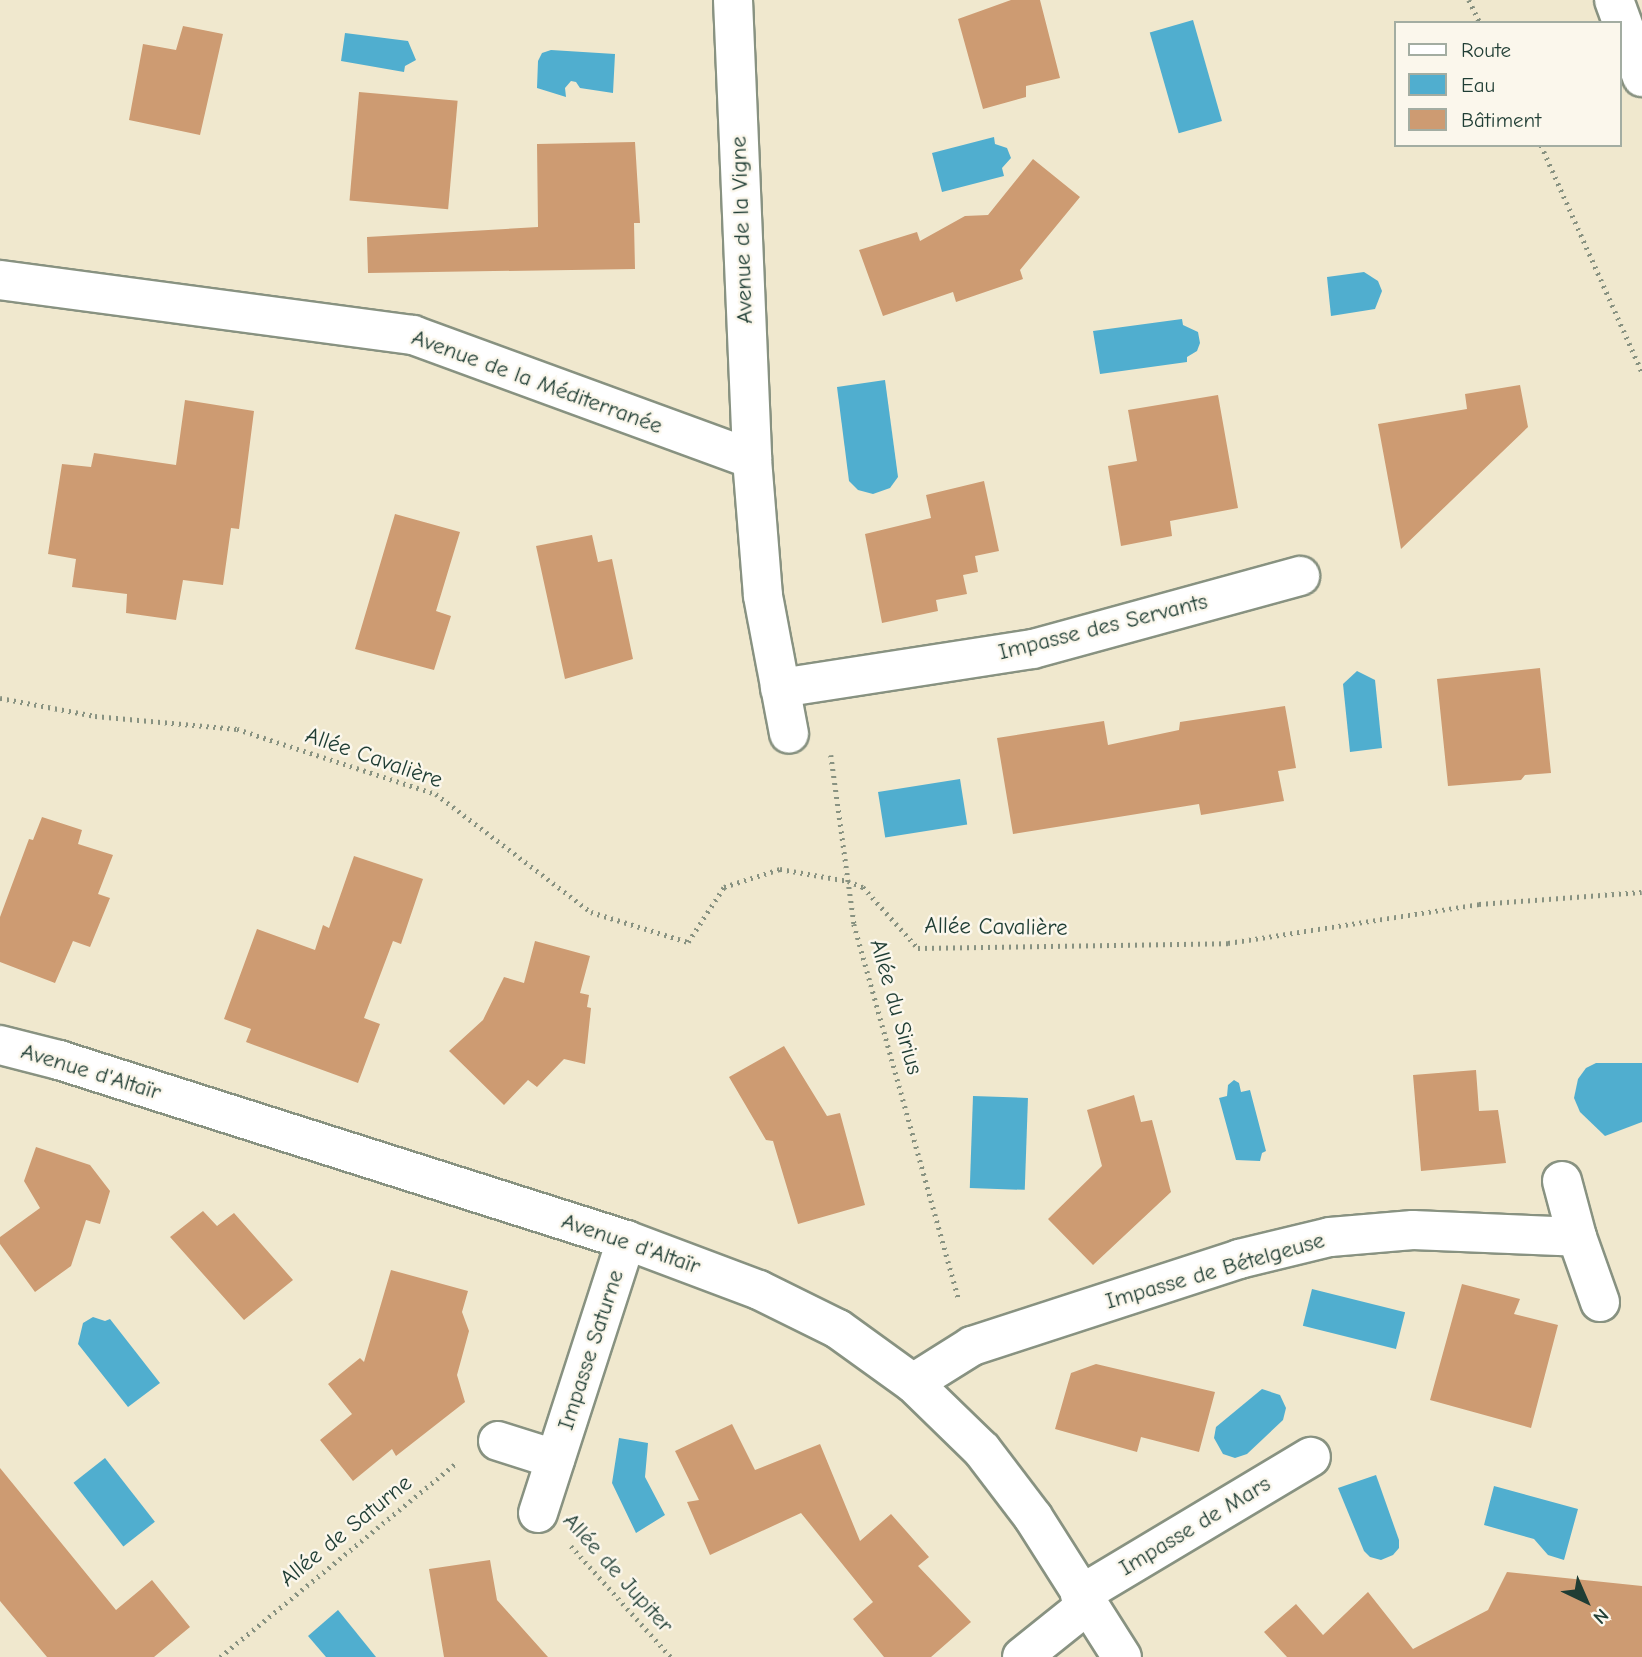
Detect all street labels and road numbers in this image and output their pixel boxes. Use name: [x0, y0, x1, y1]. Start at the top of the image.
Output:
street label: Avenue de la Vigne: [725, 136, 759, 324]
street label: Avenue de la Méditerranée: [408, 324, 666, 440]
street label: Impasse des Servants: [996, 588, 1210, 666]
street label: Allée Cavalière: [302, 722, 446, 794]
street label: Allée Cavalière: [924, 912, 1068, 942]
street label: Allée du Sirius: [864, 936, 928, 1078]
street label: Avenue d'Altaïr: [18, 1038, 164, 1106]
street label: Avenue d'Altaïr: [558, 1207, 704, 1281]
street label: Impasse de Bételgeuse: [1102, 1227, 1328, 1315]
street label: Impasse Saturne: [552, 1266, 630, 1434]
street label: Allée de Saturne: [274, 1469, 418, 1593]
street label: Impasse de Mars: [1114, 1470, 1276, 1582]
street label: Allée de Jupiter: [557, 1507, 679, 1639]

